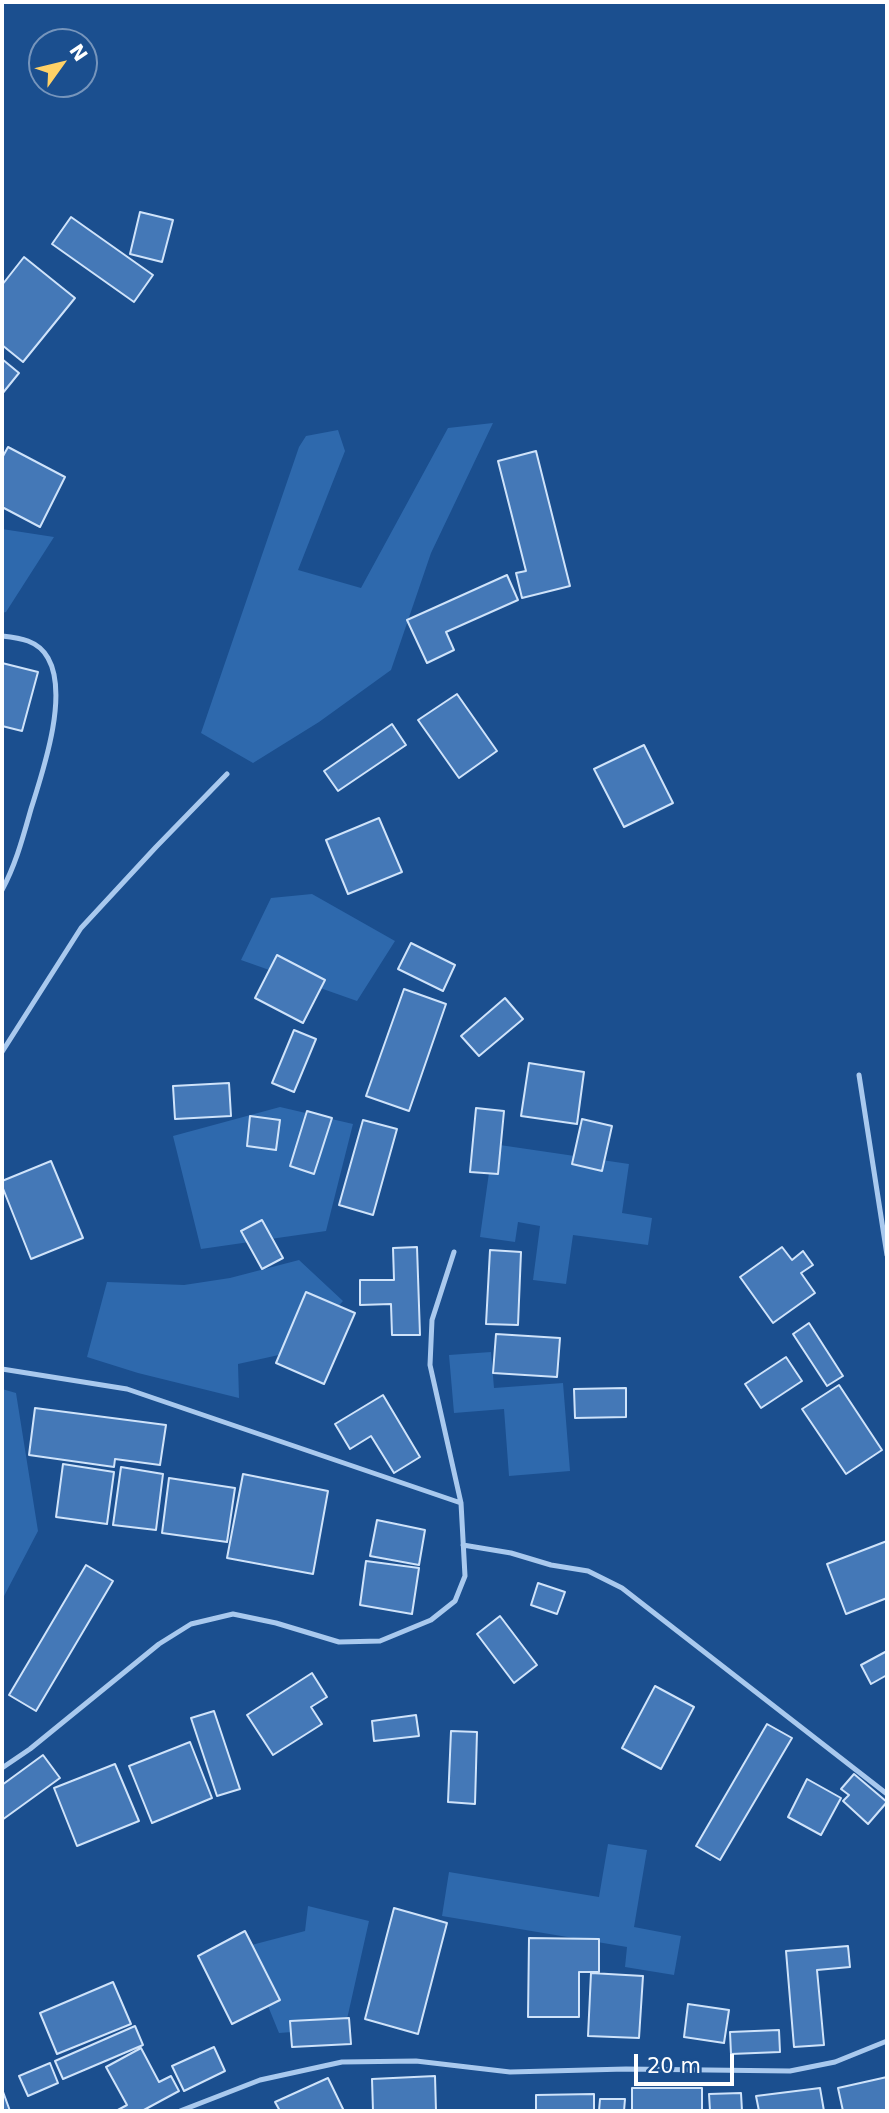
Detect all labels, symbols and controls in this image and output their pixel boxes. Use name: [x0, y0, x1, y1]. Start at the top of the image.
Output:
north arrow: [28, 28, 98, 98]
text: N: [65, 40, 92, 65]
scale bar: [637, 2039, 737, 2084]
text: 20 m: [647, 2054, 701, 2078]

